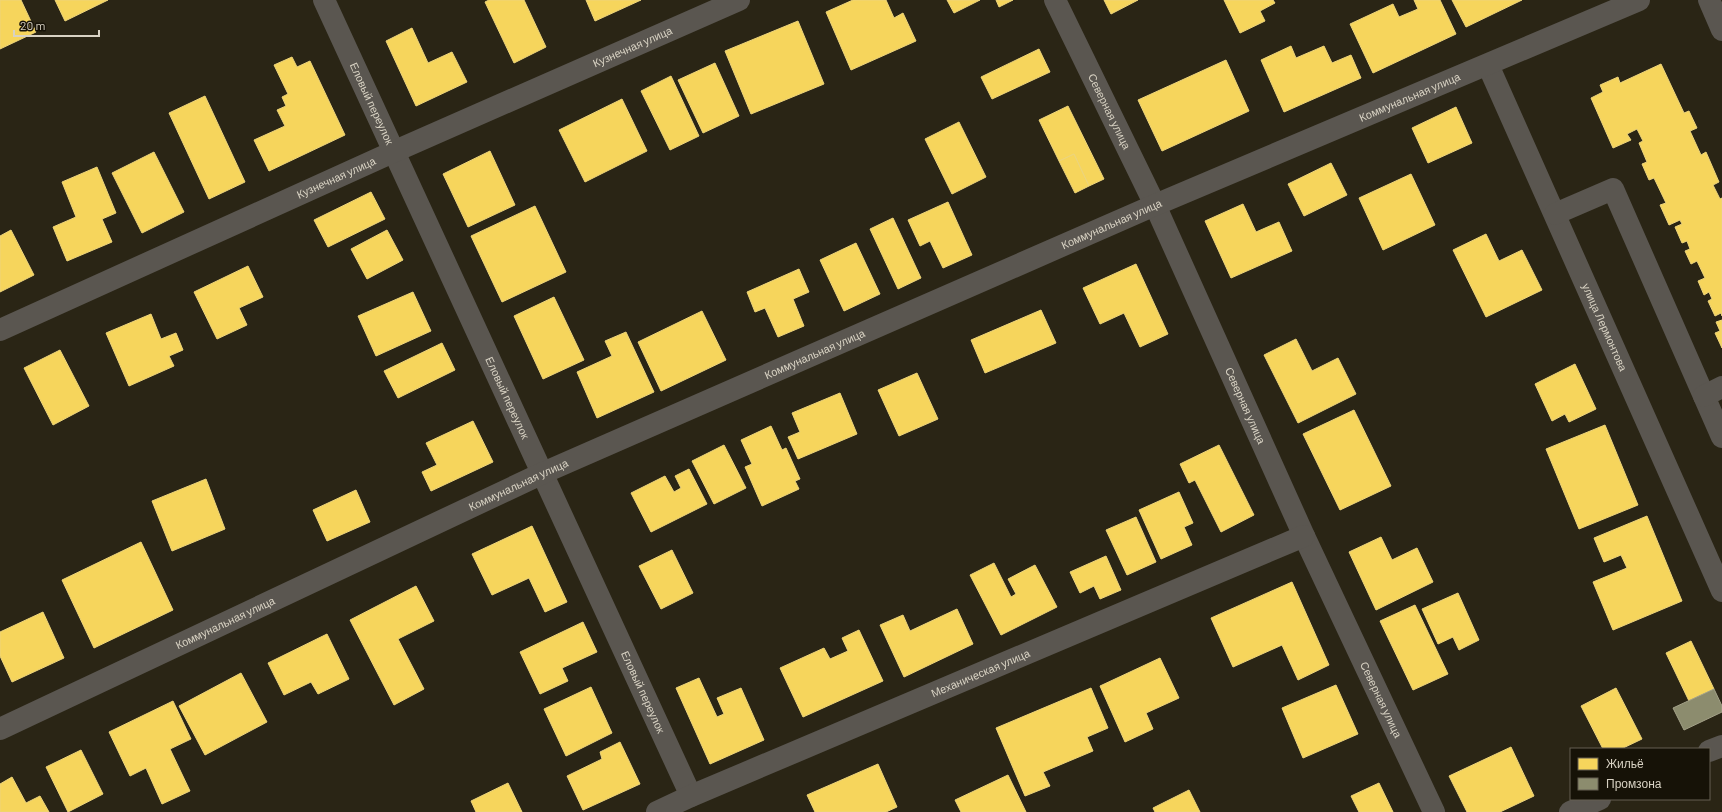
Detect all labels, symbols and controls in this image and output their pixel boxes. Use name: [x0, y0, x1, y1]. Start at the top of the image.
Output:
scale bar: [14, 12, 99, 38]
text: 20 m: [20, 18, 46, 32]
street label: Кузнечная улица: [591, 23, 675, 69]
street label: Еловый переулок: [348, 60, 397, 147]
street label: Коммунальная улица: [1357, 69, 1463, 124]
street label: Северная улица: [1086, 71, 1134, 152]
street label: Кузнечная улица: [294, 153, 378, 201]
street label: Коммунальная улица: [1059, 196, 1164, 251]
street label: улица Лермонтова: [1580, 281, 1631, 374]
street label: Коммунальная улица: [762, 326, 868, 381]
street label: Еловый переулок: [483, 354, 532, 441]
street label: Северная улица: [1223, 365, 1269, 447]
street label: Коммунальная улица: [466, 455, 571, 513]
street label: Коммунальная улица: [173, 593, 278, 651]
street label: Механическая улица: [929, 646, 1032, 699]
street label: Еловый переулок: [619, 649, 668, 735]
street label: Северная улица: [1358, 659, 1405, 740]
legend: [1570, 748, 1710, 800]
text: Жильё: [1606, 756, 1644, 770]
text: Промзона: [1606, 776, 1662, 791]

